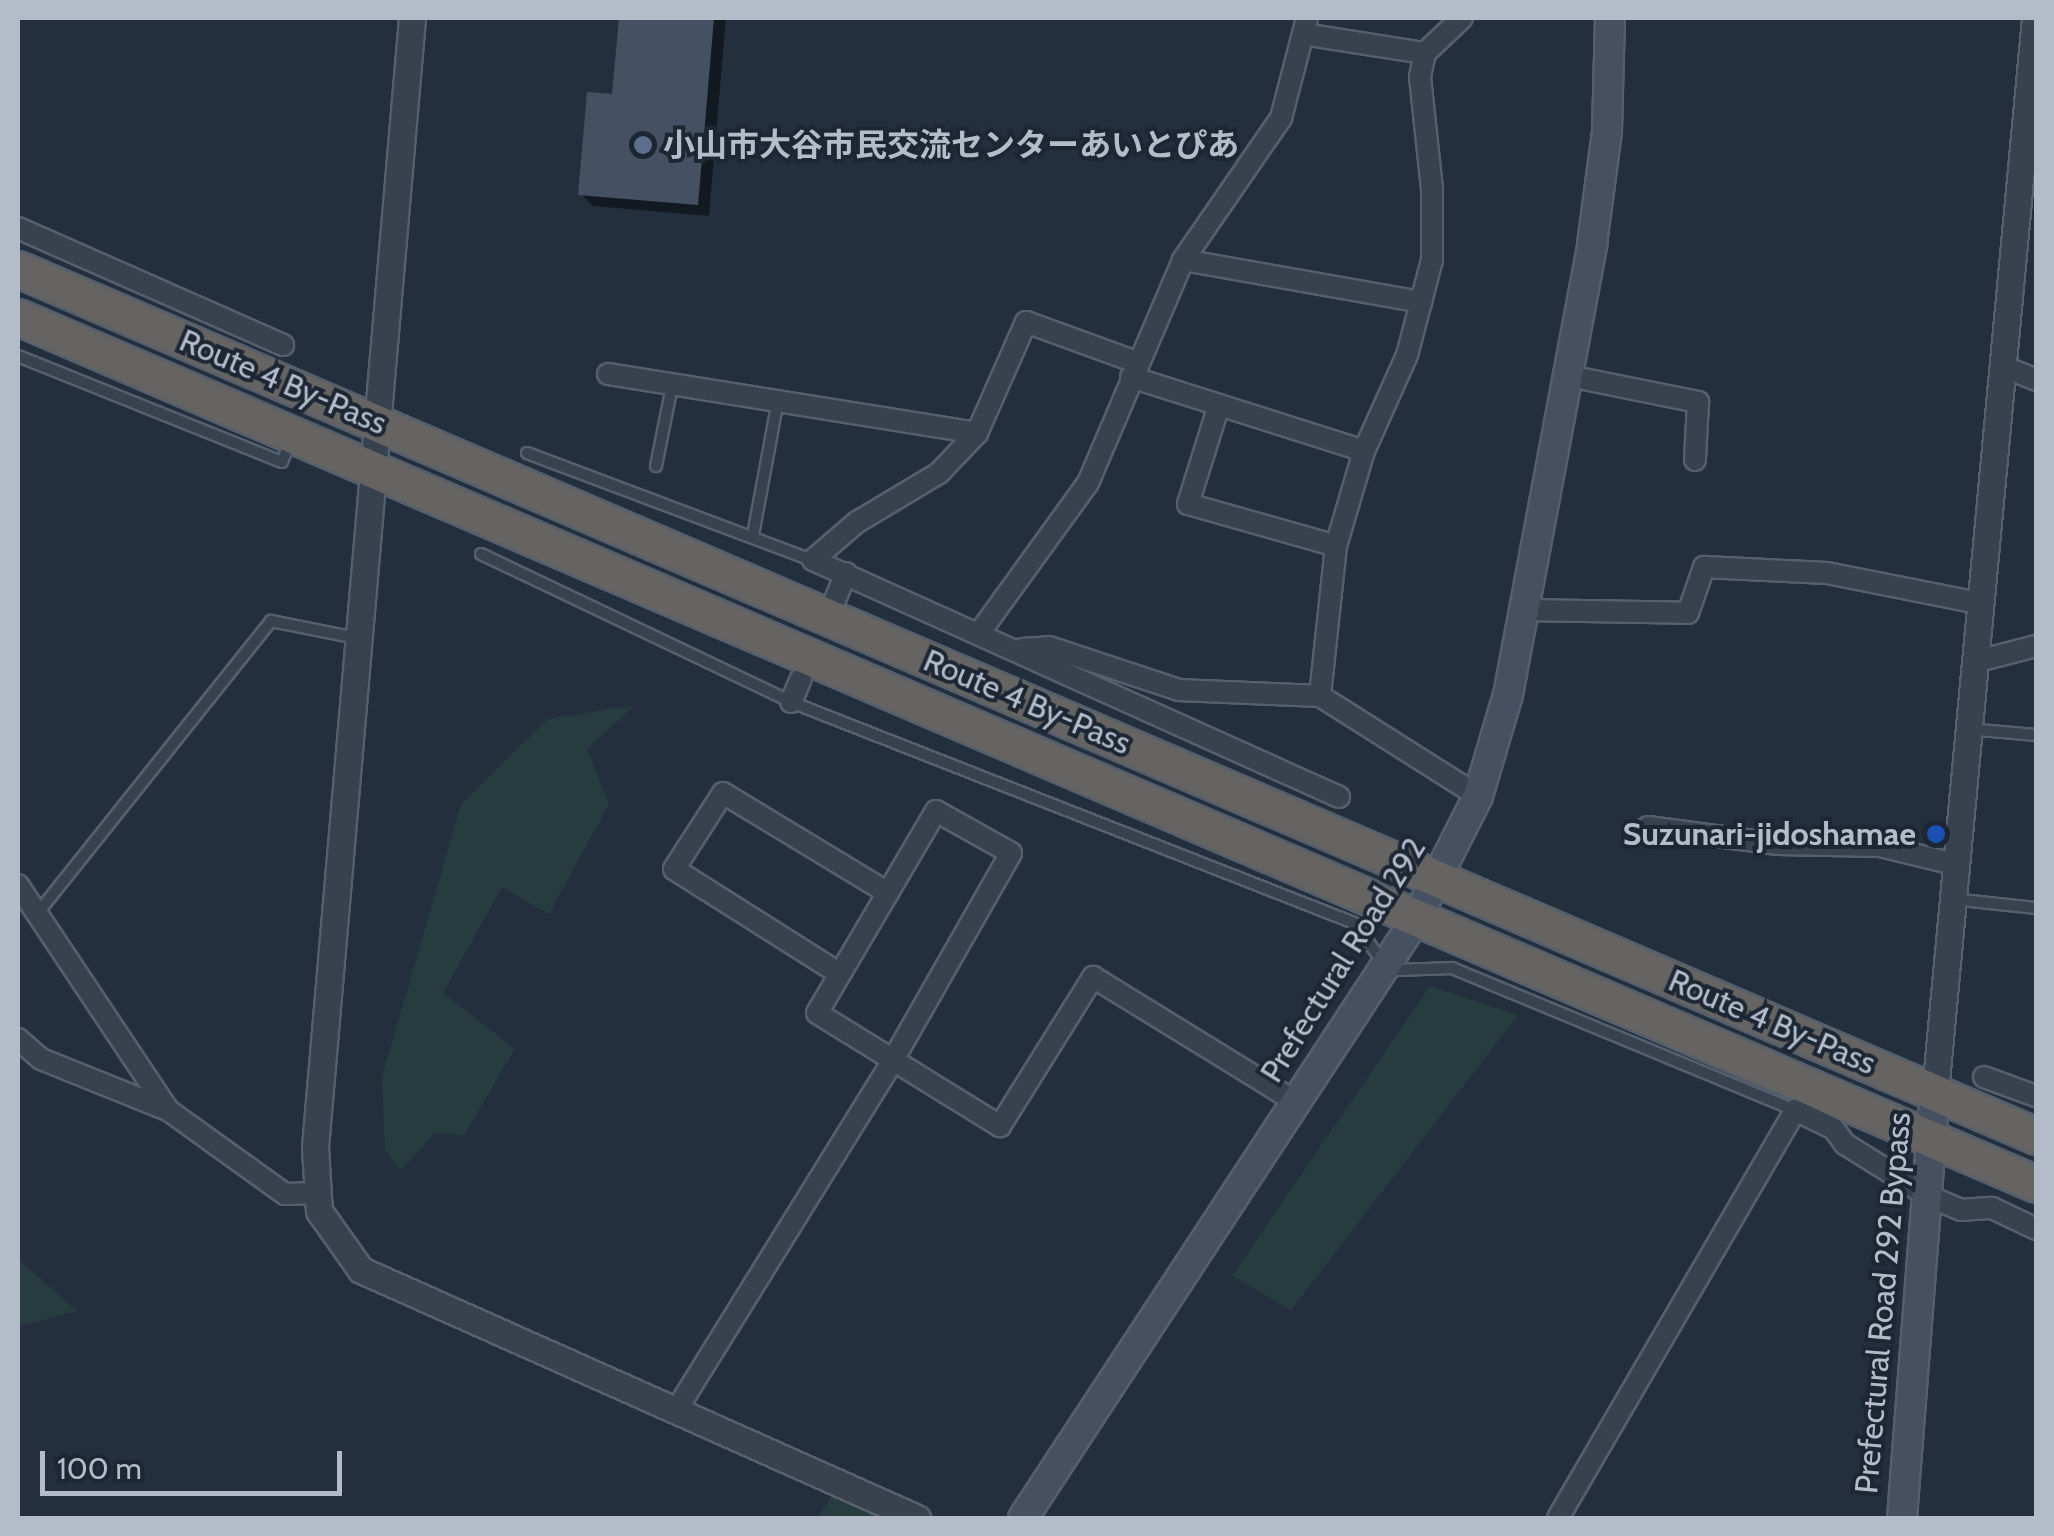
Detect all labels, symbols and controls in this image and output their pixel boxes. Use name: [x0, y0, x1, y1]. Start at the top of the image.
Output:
place label: 小山市大谷市民交流センターあいとぴあ: [663, 126, 1239, 164]
marker: 小山市大谷市民交流センターあいとぴあ: [632, 134, 654, 156]
street label: Route 4 By-Pass: [174, 321, 392, 443]
street label: Route 4 By-Pass: [918, 641, 1136, 763]
place label: Suzunari-jidoshamae: [1623, 815, 1916, 853]
marker: Suzunari-jidoshamae: [1925, 823, 1947, 845]
street label: Prefectural Road 292: [1252, 831, 1434, 1089]
street label: Route 4 By-Pass: [1663, 961, 1881, 1083]
street label: Prefectural Road 292 Bypass: [1847, 1111, 1919, 1495]
scale bar: [45, 1431, 348, 1493]
text: 100 m: [57, 1450, 142, 1487]

